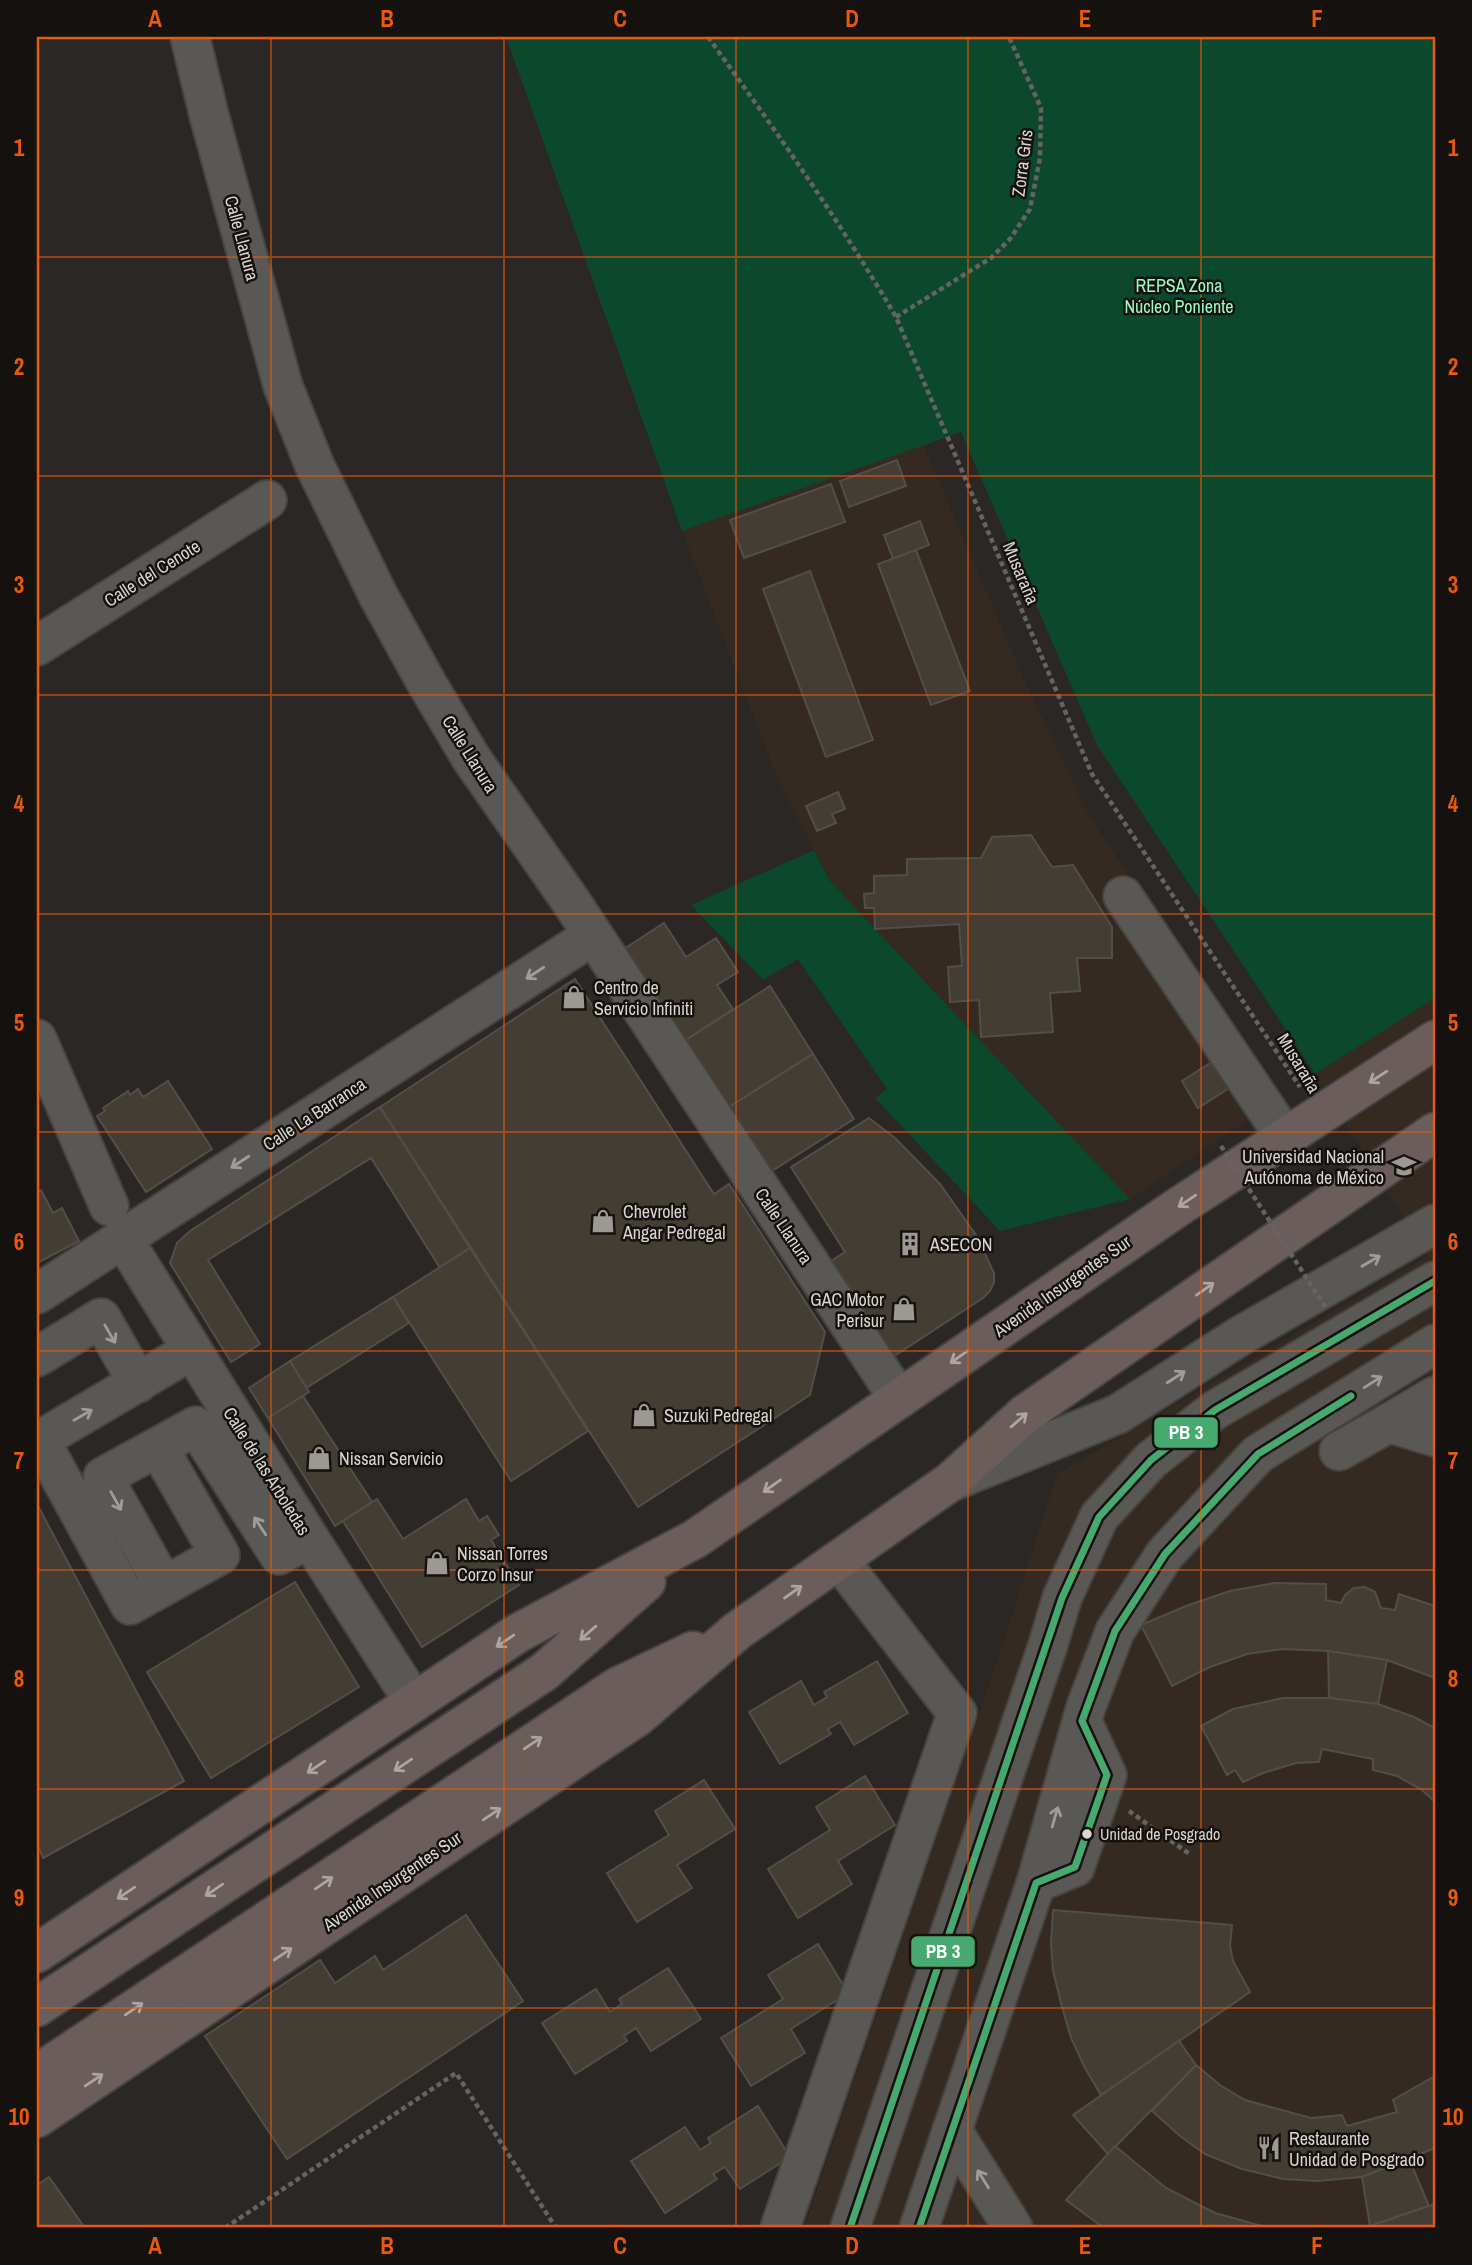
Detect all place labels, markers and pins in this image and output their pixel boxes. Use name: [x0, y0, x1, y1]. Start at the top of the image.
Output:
place label: Centro de Servicio Infiniti: [594, 975, 693, 1021]
shop icon: Centro de Servicio Infiniti: [560, 983, 588, 1011]
place label: Universidad Nacional Autónoma de México: [1242, 1144, 1384, 1190]
school or university icon: Universidad Nacional Autónoma de México: [1390, 1152, 1418, 1180]
place label: Chevrolet Angar Pedregal: [622, 1199, 726, 1245]
shop icon: Chevrolet Angar Pedregal: [589, 1207, 617, 1235]
building icon: ASECON: [896, 1230, 924, 1258]
place label: ASECON: [929, 1232, 992, 1257]
place label: GAC Motor Perisur: [810, 1287, 884, 1333]
shop icon: GAC Motor Perisur: [890, 1295, 918, 1323]
shop icon: Suzuki Pedregal: [630, 1401, 658, 1429]
place label: Suzuki Pedregal: [664, 1403, 772, 1428]
shop icon: Nissan Servicio: [305, 1444, 333, 1472]
place label: Nissan Servicio: [339, 1446, 443, 1471]
place label: Nissan Torres Corzo Insur: [457, 1541, 548, 1587]
shop icon: Nissan Torres Corzo Insur: [423, 1549, 451, 1577]
place label: Unidad de Posgrado: [1100, 1823, 1220, 1845]
marker: Unidad de Posgrado: [1080, 1827, 1094, 1841]
place label: Restaurante Unidad de Posgrado: [1289, 2126, 1424, 2172]
restaurant icon: Restaurante Unidad de Posgrado: [1255, 2134, 1283, 2162]

